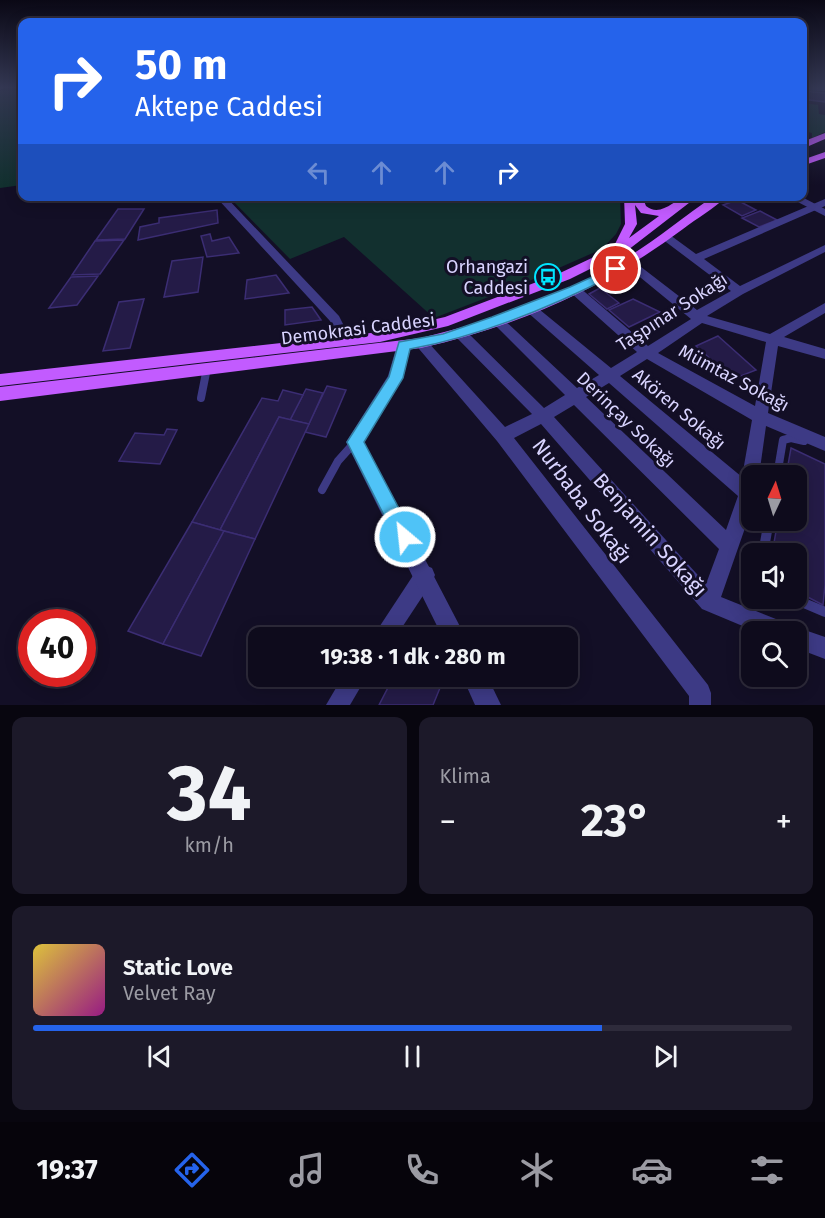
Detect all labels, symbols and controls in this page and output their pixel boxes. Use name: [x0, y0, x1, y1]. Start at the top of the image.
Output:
text: 50 m: [135, 40, 228, 90]
icon: right: [36, 42, 114, 120]
text: Aktepe Caddesi: [135, 91, 323, 123]
icon: left: [302, 156, 335, 189]
icon: ahead: [365, 156, 398, 189]
icon: ahead: [428, 156, 461, 189]
icon: right: [491, 156, 524, 189]
pin: [590, 243, 641, 294]
icon: arrive: [599, 252, 632, 285]
place label: Orhangazi Caddesi: [446, 256, 528, 299]
bus stop icon: Orhangazi Caddesi: [533, 262, 563, 292]
street label: Taşpınar Sokağı: [613, 268, 731, 356]
street label: Demokrasi Caddesi: [280, 309, 436, 349]
street label: Mümtaz Sokağı: [675, 340, 793, 416]
street label: Akören Sokağı: [628, 364, 730, 454]
street label: Derinçay Sokağı: [572, 367, 680, 473]
street label: Nurbaba Sokağı: [527, 433, 637, 569]
north arrow: [741, 465, 807, 531]
map controls: [741, 465, 807, 687]
street label: Benjamin Sokağı: [588, 468, 712, 602]
position arrow: [373, 505, 437, 569]
button: sound: [741, 543, 807, 609]
speed limit sign: 40: [18, 609, 96, 687]
button: search: [741, 621, 807, 687]
text: 19:38 · 1 dk · 280 m: [320, 643, 506, 670]
text: 34: [167, 747, 251, 841]
text: Klima: [440, 764, 491, 788]
text: 23°: [581, 794, 651, 848]
text: −: [440, 802, 456, 842]
text: +: [776, 802, 792, 842]
text: km/h: [185, 833, 234, 857]
text: Static Love: [123, 954, 233, 981]
text: Velvet Ray: [123, 981, 216, 1005]
icon: previous: [143, 1040, 176, 1073]
icon: pause: [396, 1040, 429, 1073]
icon: next: [649, 1040, 682, 1073]
icon: directions: [171, 1149, 213, 1191]
icon: music: [286, 1149, 328, 1191]
icon: phone: [401, 1149, 443, 1191]
icon: climate: [516, 1149, 558, 1191]
icon: car: [631, 1149, 673, 1191]
icon: filters: [746, 1149, 788, 1191]
text: 19:37: [37, 1154, 98, 1186]

